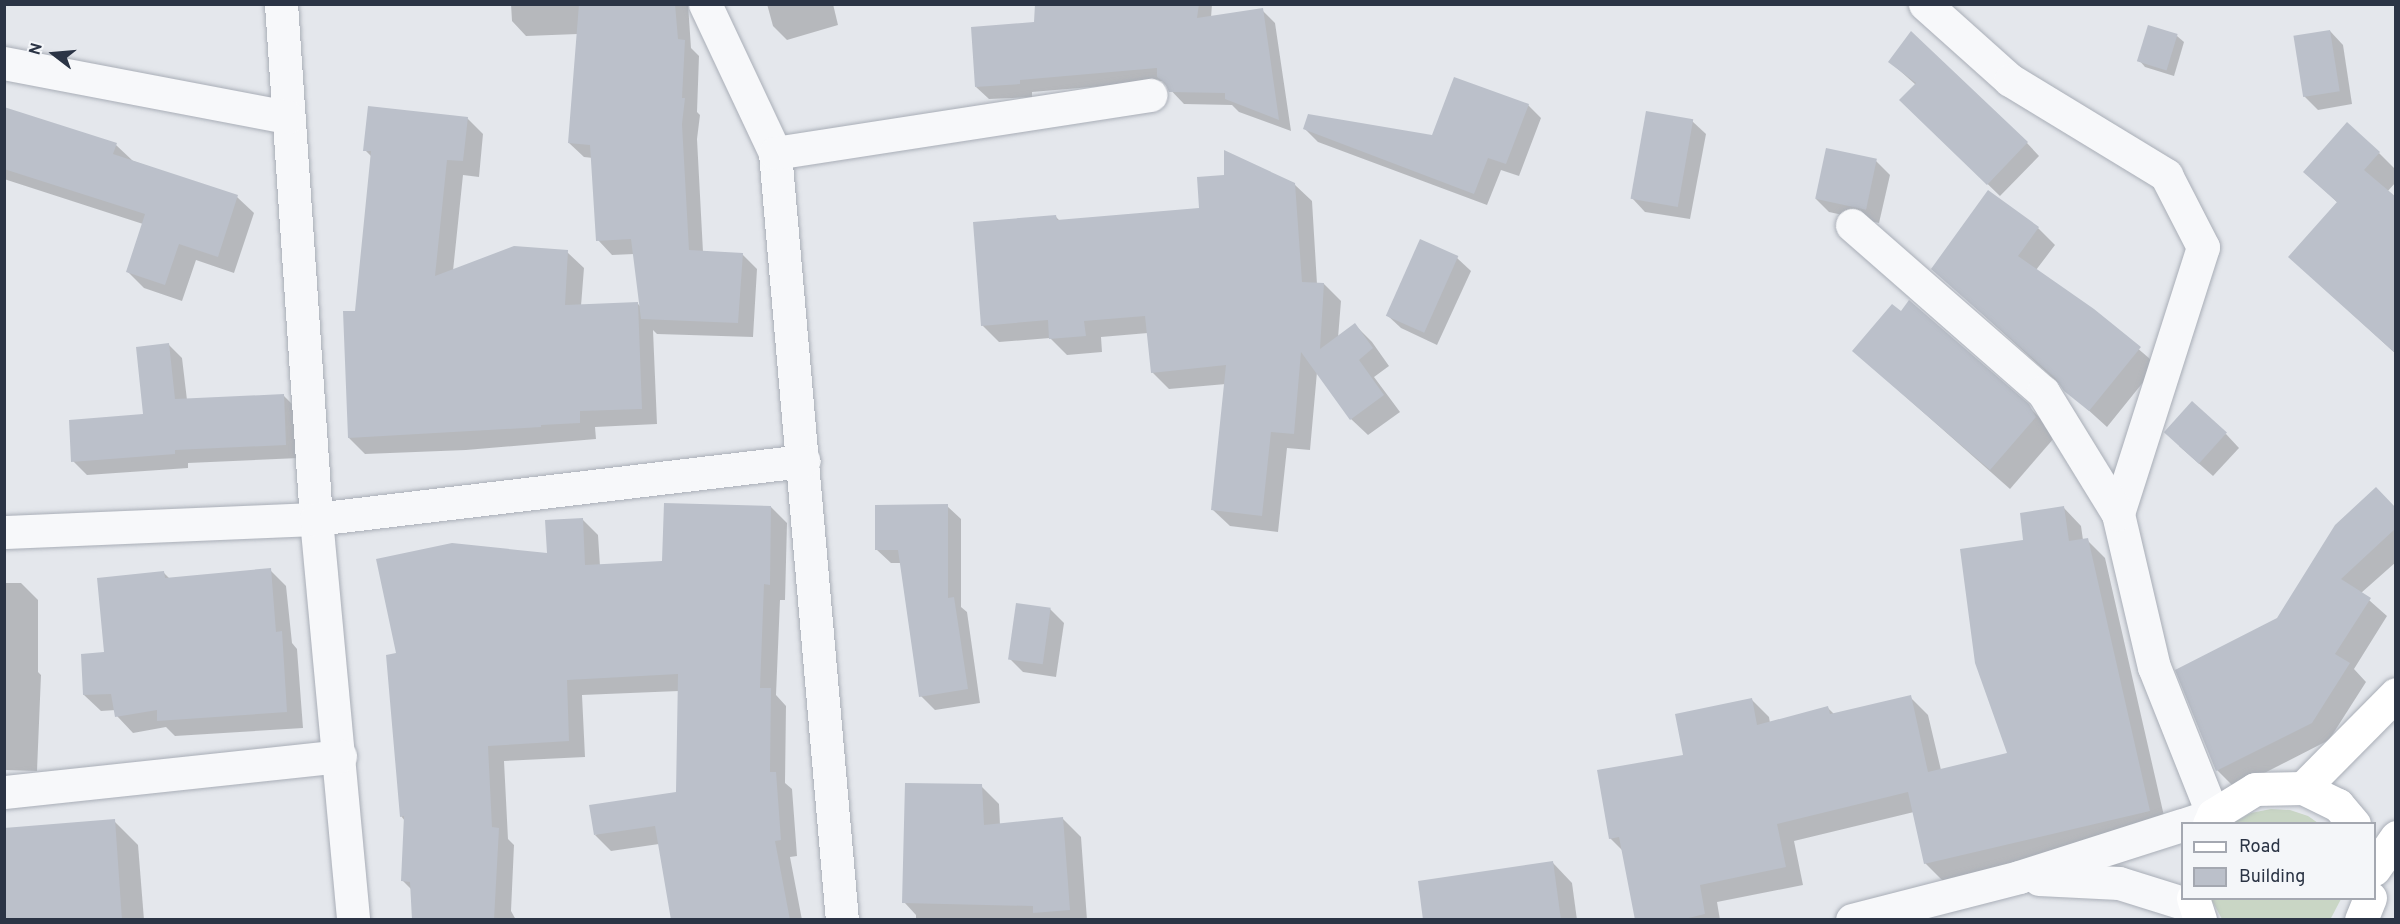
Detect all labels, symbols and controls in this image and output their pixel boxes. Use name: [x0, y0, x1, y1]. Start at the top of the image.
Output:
north arrow: [24, 24, 84, 84]
text: N: [25, 41, 48, 57]
legend: [2181, 822, 2376, 900]
text: Road: [2239, 836, 2281, 859]
text: Building: [2239, 866, 2305, 889]

